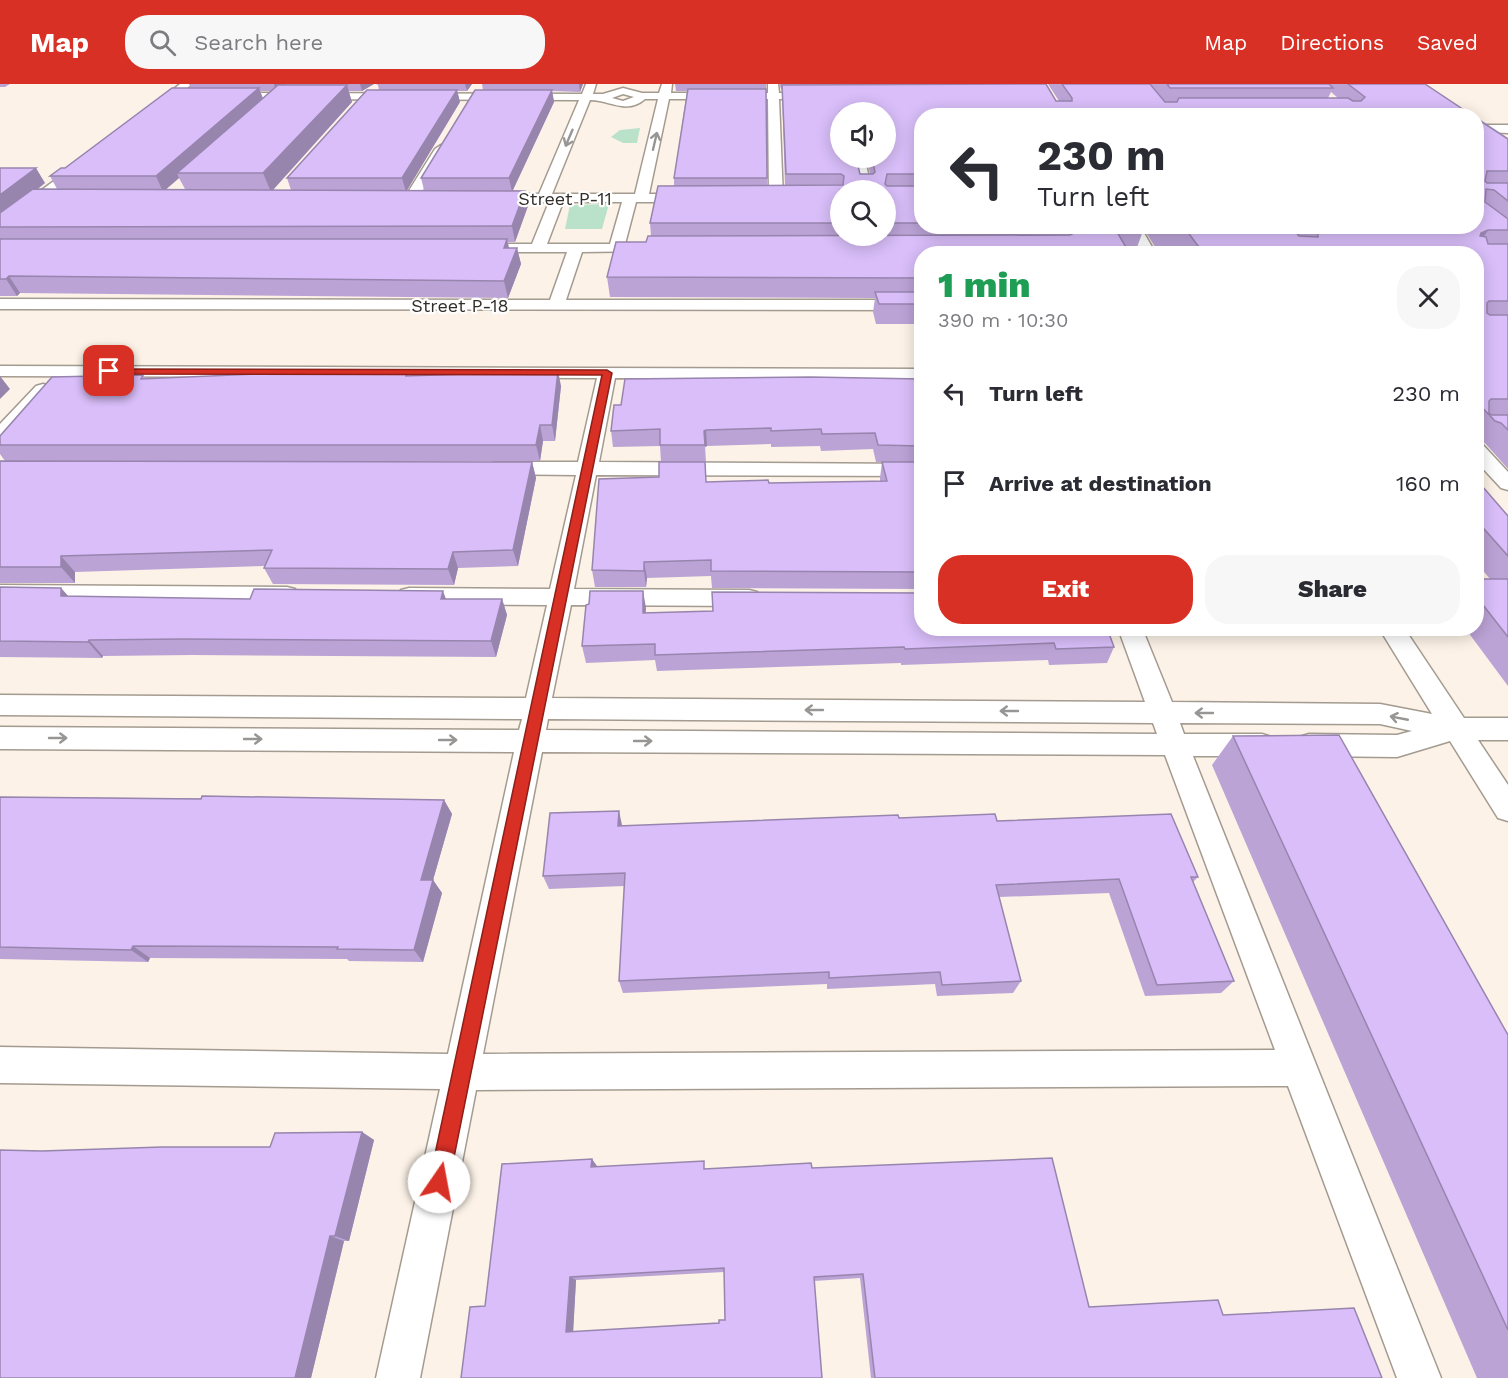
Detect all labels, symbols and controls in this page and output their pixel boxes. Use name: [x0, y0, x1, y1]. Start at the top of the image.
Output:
search box: [125, 15, 545, 69]
text: Map: [30, 26, 89, 59]
icon: search: [146, 26, 179, 59]
text: Search here: [194, 30, 323, 55]
text: Map: [1204, 30, 1247, 55]
text: Directions: [1280, 30, 1384, 55]
text: Saved: [1417, 30, 1478, 55]
map controls: [830, 102, 896, 246]
button: sound: [830, 102, 896, 168]
one-way arrow: [563, 129, 574, 147]
text: 230 m: [1037, 131, 1166, 180]
one-way arrow: [649, 132, 661, 151]
icon: left: [938, 132, 1016, 210]
button: search: [830, 180, 896, 246]
text: Turn left: [1037, 181, 1149, 213]
street label: Street P-11: [518, 188, 612, 209]
text: 1 min: [938, 264, 1031, 306]
button: close: [1397, 266, 1460, 329]
street label: Street P-18: [411, 295, 509, 316]
text: 390 m · 10:30: [938, 308, 1068, 332]
pin: [83, 345, 134, 396]
icon: arrive: [92, 354, 125, 387]
icon: left: [938, 377, 971, 410]
text: Turn left: [989, 381, 1083, 406]
text: 230 m: [1392, 381, 1460, 406]
icon: arrive: [938, 467, 971, 500]
text: Arrive at destination: [989, 471, 1212, 496]
text: 160 m: [1396, 471, 1460, 496]
button: Exit: [938, 555, 1193, 624]
button: Share: [1205, 555, 1460, 624]
one-way arrow: [805, 704, 825, 716]
one-way arrow: [1000, 706, 1020, 717]
one-way arrow: [1195, 707, 1215, 719]
one-way arrow: [1390, 712, 1409, 723]
one-way arrow: [48, 733, 68, 744]
one-way arrow: [243, 733, 263, 745]
one-way arrow: [438, 734, 458, 746]
one-way arrow: [633, 736, 653, 747]
position arrow: [407, 1150, 471, 1214]

